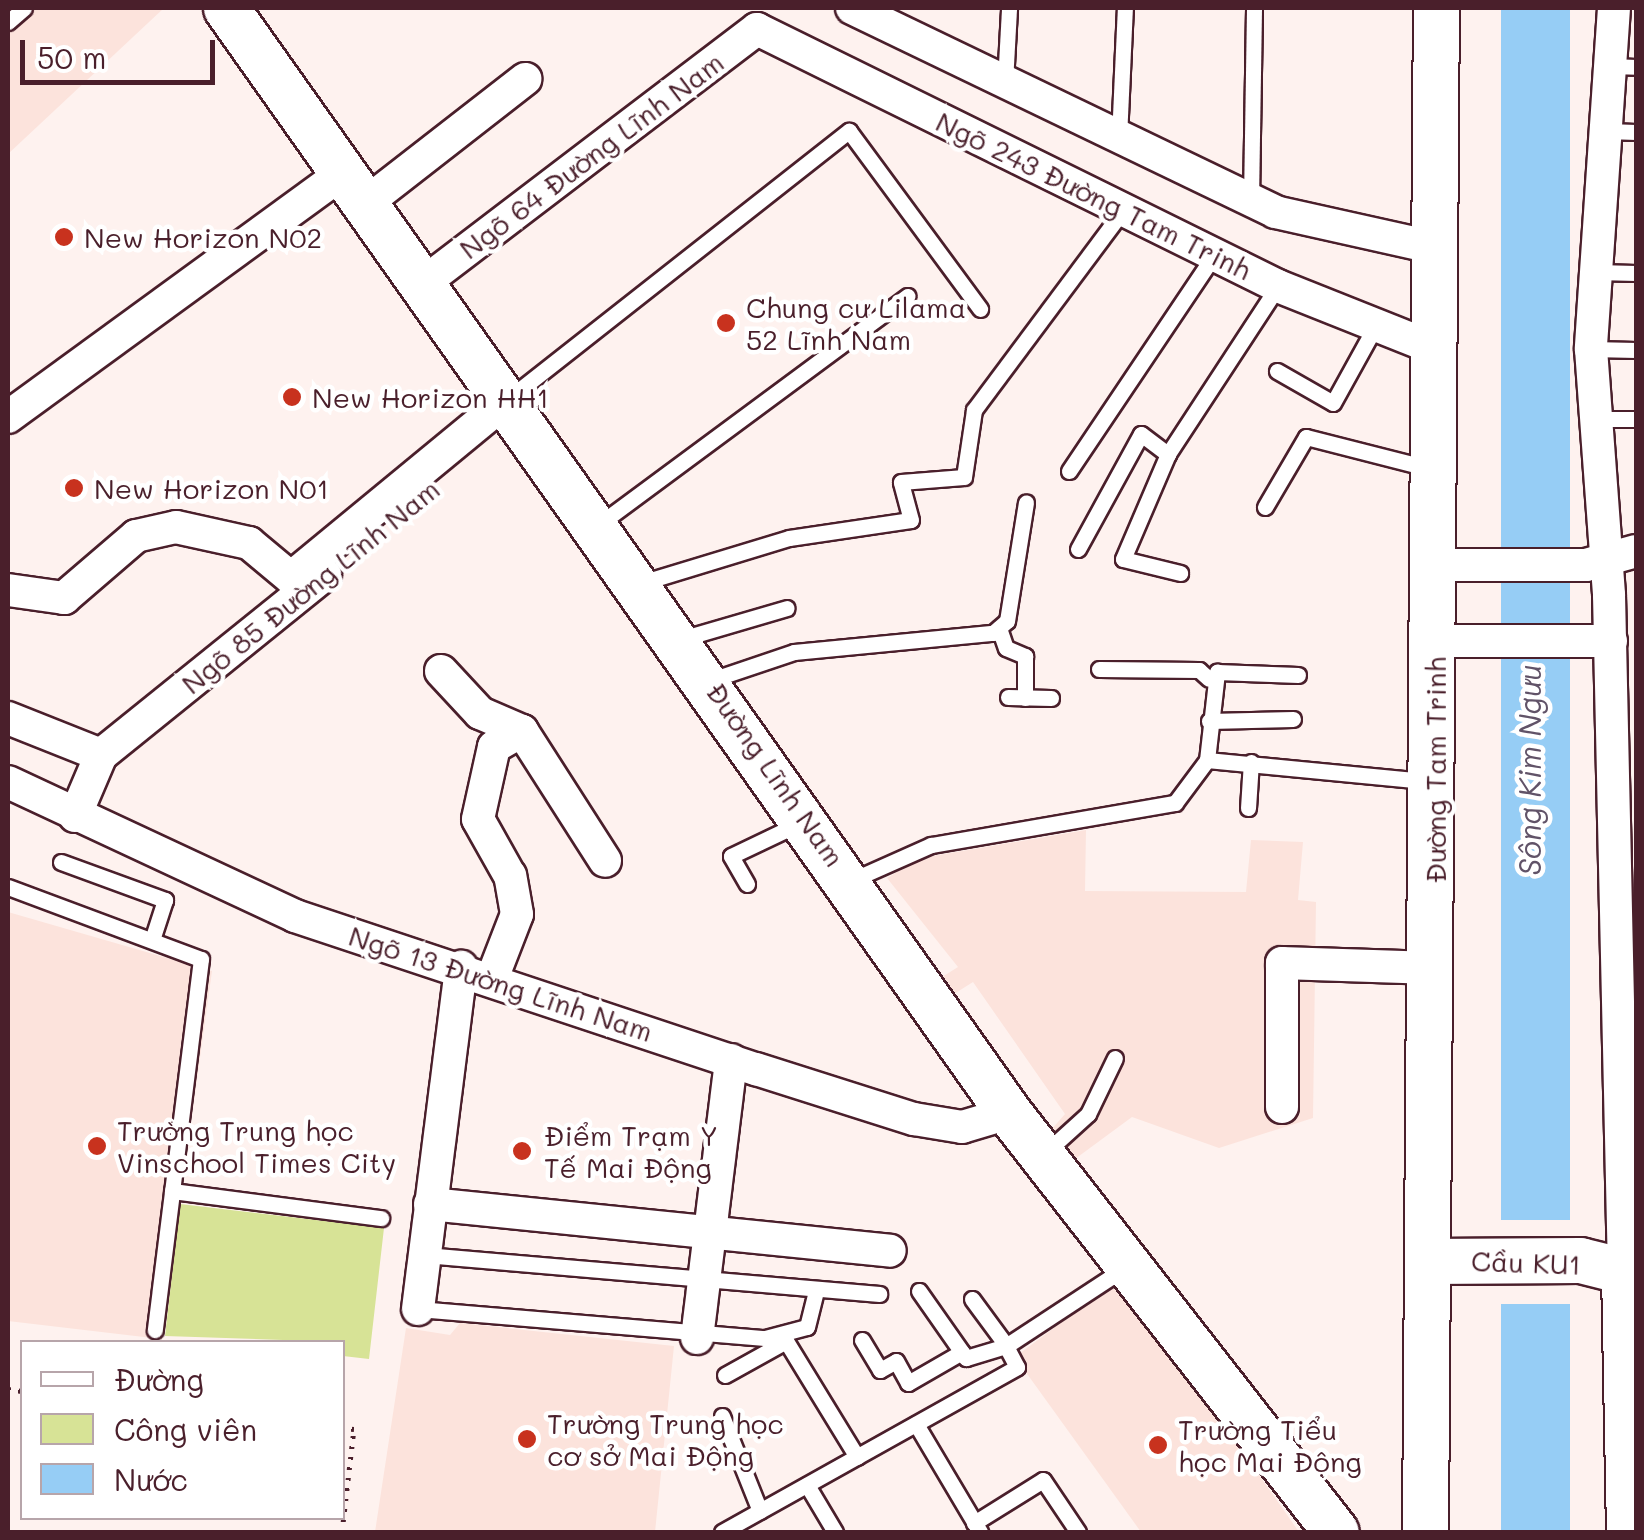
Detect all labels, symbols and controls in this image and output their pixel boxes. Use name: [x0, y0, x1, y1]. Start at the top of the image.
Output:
scale bar: [25, 20, 220, 82]
text: 50 m: [37, 37, 107, 77]
street label: Ngõ 64 Đường Lĩnh Nam: [452, 45, 730, 265]
street label: Ngõ 243 Đường Tam Trinh: [931, 104, 1257, 286]
place label: New Horizon N02: [84, 220, 322, 254]
marker: New Horizon N02: [53, 226, 75, 248]
place label: Chung cư Lilama 52 Lĩnh Nam: [746, 290, 966, 356]
marker: Chung cư Lilama 52 Lĩnh Nam: [715, 312, 737, 334]
place label: New Horizon HH1: [312, 380, 549, 414]
marker: New Horizon HH1: [281, 386, 303, 408]
place label: New Horizon N01: [94, 471, 329, 505]
street label: Ngõ 85 Đường Lĩnh Nam: [174, 472, 446, 700]
marker: New Horizon N01: [63, 477, 85, 499]
street label: Đường Tam Trinh: [1418, 657, 1452, 883]
water label: Sông Kim Ngưu: [1511, 664, 1547, 876]
street label: Đường Lĩnh Nam: [700, 675, 852, 873]
street label: Ngõ 13 Đường Lĩnh Nam: [345, 918, 657, 1048]
place label: Trường Trung học Vinschool Times City: [117, 1113, 396, 1179]
place label: Điểm Trạm Y Tế Mai Động: [544, 1118, 718, 1184]
marker: Trường Trung học Vinschool Times City: [86, 1135, 108, 1157]
marker: Điểm Trạm Y Tế Mai Động: [509, 1138, 535, 1164]
street label: Cầu KU1: [1470, 1243, 1582, 1281]
legend: [20, 1340, 345, 1520]
text: Đường: [114, 1359, 204, 1399]
place label: Trường Trung học cơ sở Mai Động: [547, 1406, 784, 1472]
text: Công viên: [114, 1409, 257, 1449]
place label: Trường Tiểu học Mai Động: [1178, 1412, 1362, 1478]
marker: Trường Trung học cơ sở Mai Động: [516, 1428, 538, 1450]
marker: Trường Tiểu học Mai Động: [1147, 1434, 1169, 1456]
text: Nước: [114, 1459, 188, 1499]

